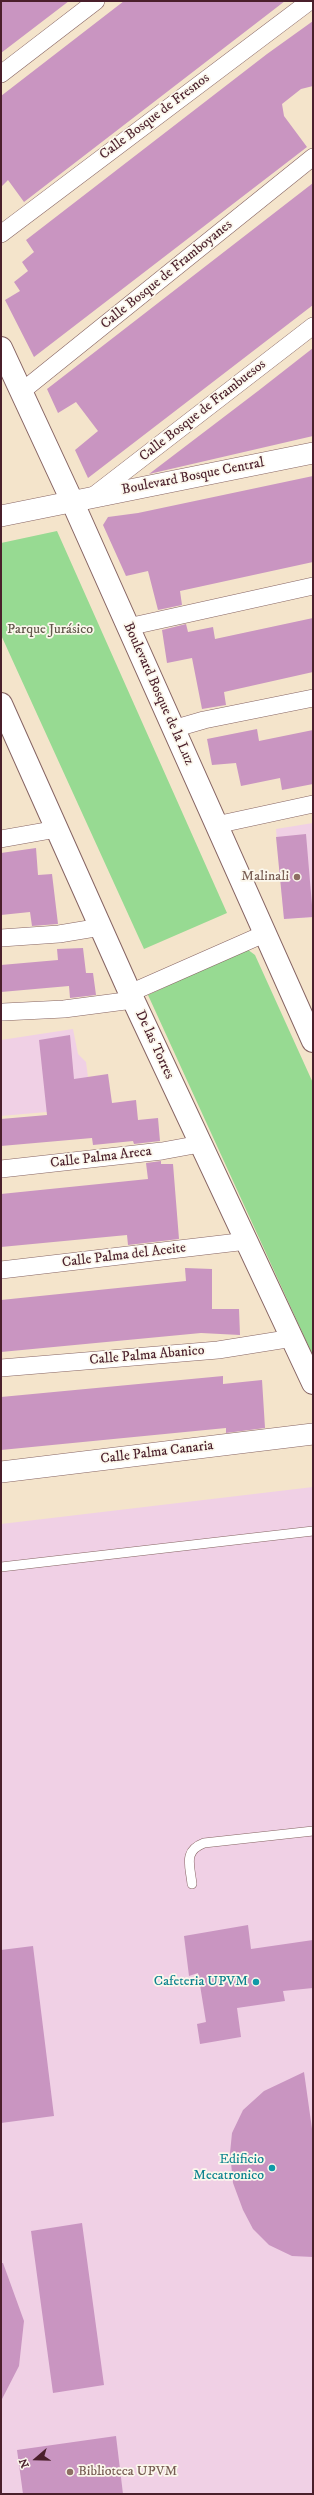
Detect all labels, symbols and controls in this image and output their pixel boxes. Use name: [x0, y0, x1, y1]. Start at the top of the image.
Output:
street label: Calle Bosque de Fresnos: [97, 70, 213, 164]
street label: Calle Bosque de Framboyanes: [98, 217, 236, 333]
street label: Calle Bosque de Frambuesos: [136, 356, 270, 466]
street label: Boulevard Bosque Central: [120, 455, 266, 499]
street label: Boulevard Bosque de la Luz: [119, 620, 197, 768]
park label: Parque Jurásico: [7, 622, 93, 638]
place label: Malinali: [241, 869, 289, 885]
marker: Malinali: [292, 872, 302, 882]
street label: De las Torres: [131, 1008, 177, 1082]
street label: Calle Palma Areca: [49, 1143, 153, 1173]
street label: Calle Palma del Aceite: [61, 1240, 187, 1272]
street label: Calle Palma Abanico: [89, 1343, 205, 1369]
street label: Calle Palma Canaria: [100, 1438, 214, 1468]
place label: Cafeteria UPVM: [154, 1974, 248, 1990]
marker: Cafeteria UPVM: [251, 1977, 261, 1987]
place label: Edificio Mecatronico: [193, 2152, 264, 2184]
marker: Edificio Mecatronico: [267, 2163, 277, 2173]
north arrow: [16, 2439, 56, 2479]
text: N: [17, 2456, 33, 2470]
place label: Biblioteca UPVM: [78, 2464, 177, 2480]
marker: Biblioteca UPVM: [65, 2467, 75, 2477]

